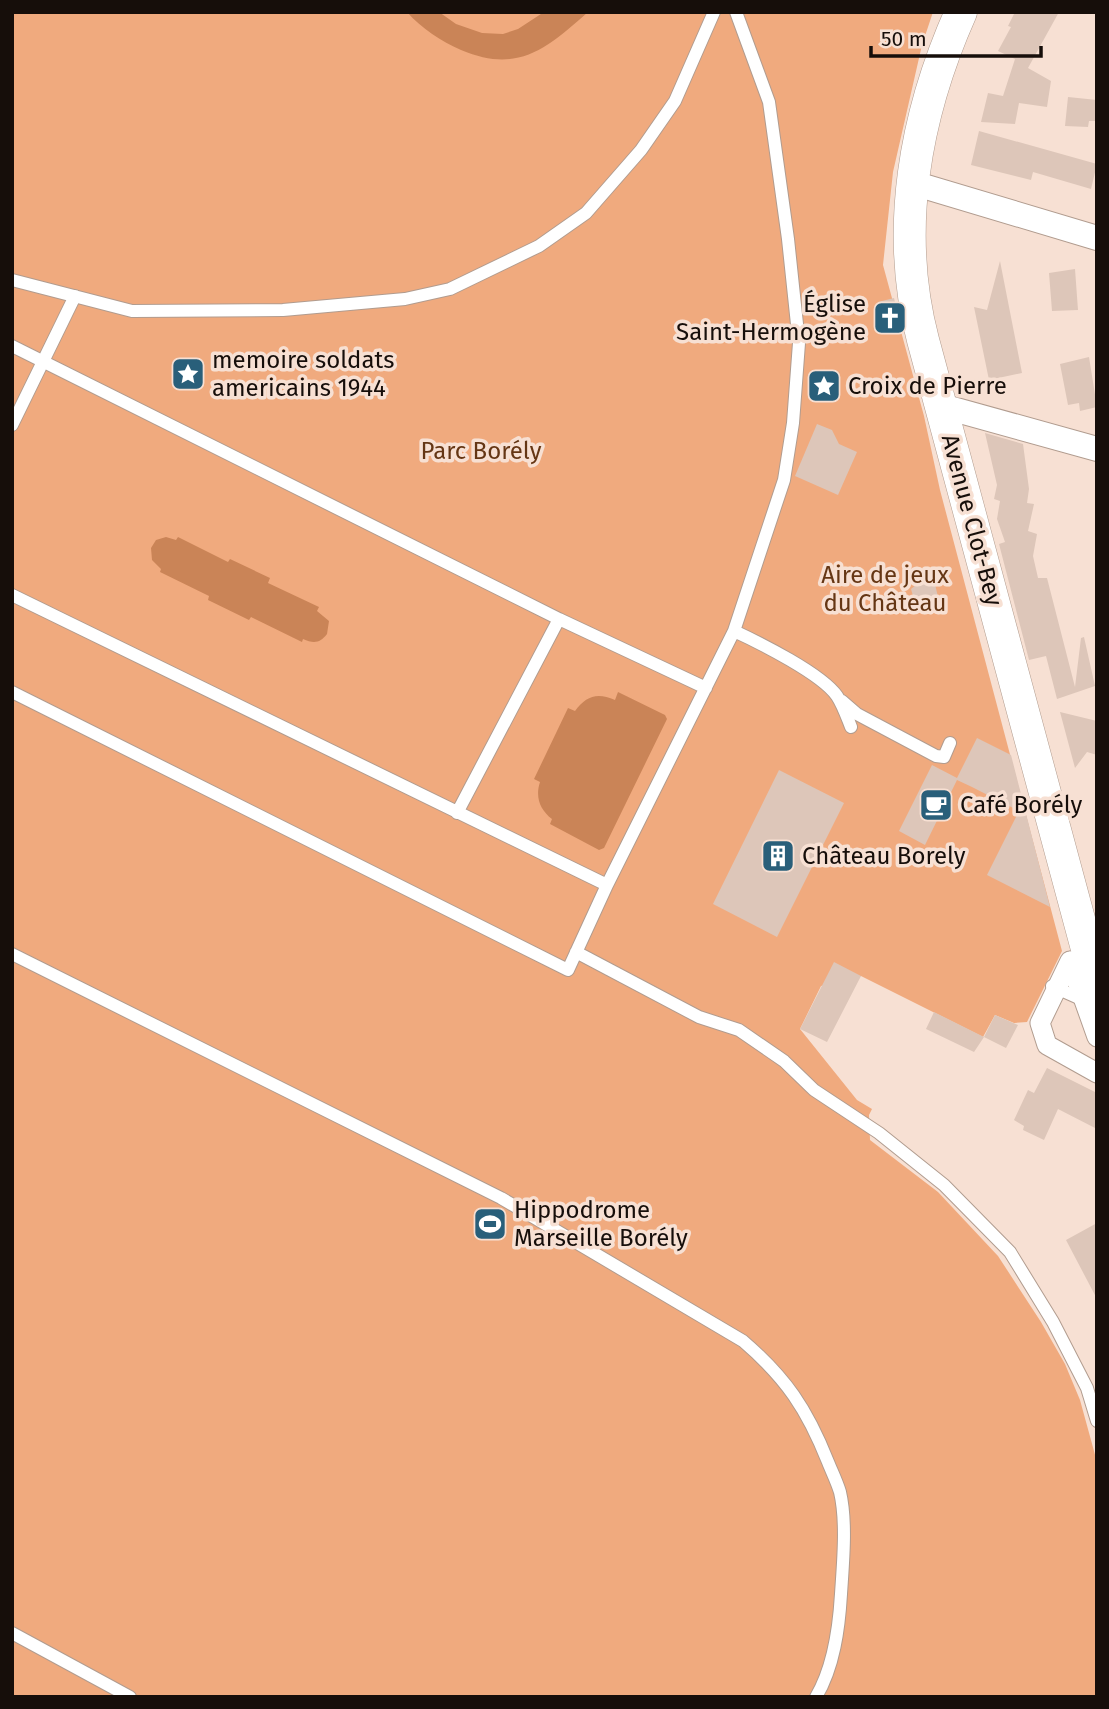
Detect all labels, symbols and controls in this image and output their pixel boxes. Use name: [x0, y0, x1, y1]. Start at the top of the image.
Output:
scale bar: [871, 14, 1041, 58]
text: 50 m: [881, 26, 927, 52]
place label: Église Saint-Hermogène: [676, 289, 866, 346]
church icon: Église Saint-Hermogène: [871, 299, 909, 337]
place label: memoire soldats americains 1944: [212, 346, 394, 402]
place icon: memoire soldats americains 1944: [169, 355, 207, 393]
place icon: Croix de Pierre: [805, 367, 843, 405]
place label: Croix de Pierre: [848, 372, 1007, 400]
street label: Avenue Clot-Bey: [936, 431, 1008, 609]
park label: Parc Borély: [421, 437, 542, 465]
park label: Aire de jeux du Château: [821, 561, 949, 617]
cafe icon: Café Borély: [917, 786, 955, 824]
place label: Café Borély: [960, 791, 1083, 819]
building icon: Château Borely: [759, 837, 797, 875]
place label: Château Borely: [802, 842, 966, 870]
place label: Hippodrome Marseille Borély: [514, 1196, 688, 1252]
sports icon: Hippodrome Marseille Borély: [471, 1205, 509, 1243]

